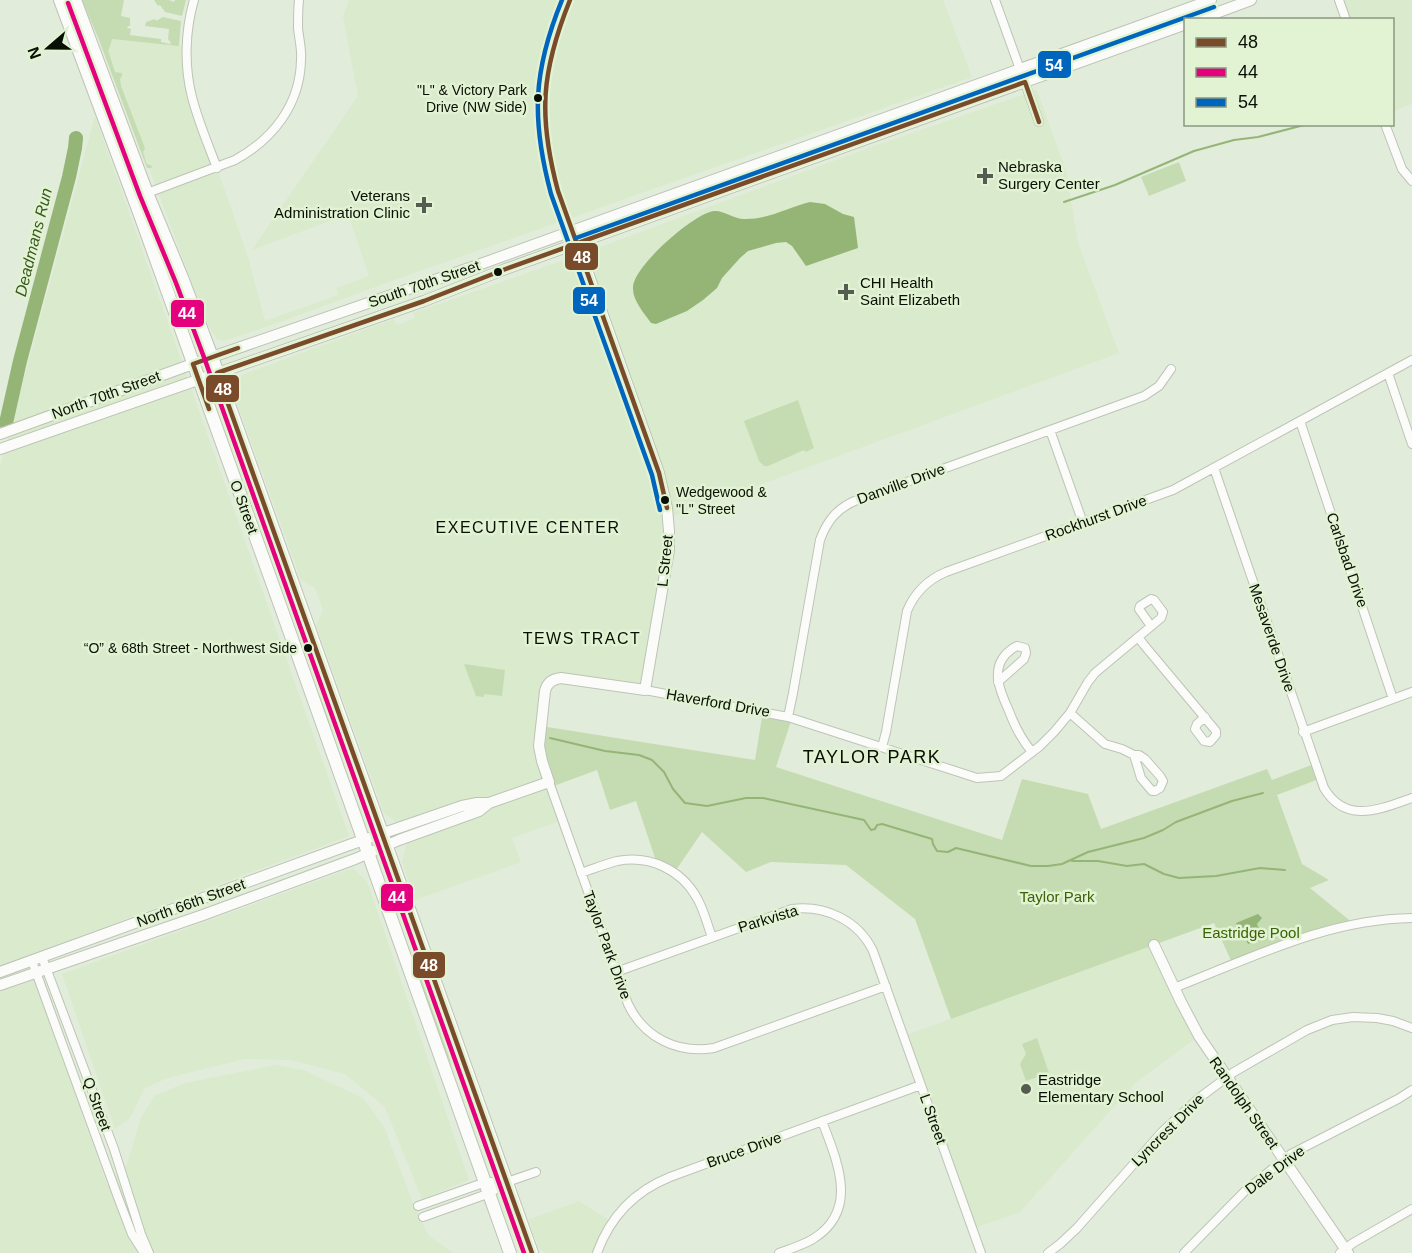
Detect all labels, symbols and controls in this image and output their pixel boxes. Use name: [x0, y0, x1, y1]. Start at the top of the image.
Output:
north arrow: [18, 18, 78, 78]
legend: [1184, 18, 1394, 126]
text: 48: [1238, 32, 1258, 52]
text: N: [24, 45, 44, 61]
line badge: 54: [1037, 50, 1072, 79]
text: 54: [1045, 57, 1063, 74]
text: 44: [1238, 62, 1258, 82]
place label: "L" & Victory Park Drive (NW Side): [417, 82, 528, 115]
marker: "L" & Victory Park Drive (NW Side): [532, 92, 544, 104]
text: 54: [1238, 92, 1258, 112]
place label: Nebraska Surgery Center: [998, 158, 1100, 192]
marker: Nebraska Surgery Center: [976, 167, 994, 185]
water label: Deadmans Run: [12, 186, 55, 298]
place label: Veterans Administration Clinic: [274, 187, 410, 221]
marker: Veterans Administration Clinic: [415, 196, 433, 214]
line badge: 48: [564, 242, 599, 271]
text: 48: [573, 249, 591, 266]
street label: South 70th Street: [366, 256, 483, 311]
unlabelled marker: [492, 266, 504, 278]
place label: CHI Health Saint Elizabeth: [860, 274, 960, 308]
marker: CHI Health Saint Elizabeth: [837, 283, 855, 301]
line badge: 54: [572, 286, 606, 315]
text: 54: [580, 292, 598, 309]
line badge: 44: [170, 299, 205, 328]
text: 44: [178, 305, 196, 322]
street label: North 70th Street: [49, 367, 163, 422]
line badge: 48: [205, 374, 240, 403]
text: 48: [214, 381, 232, 398]
street label: Danville Drive: [854, 460, 947, 507]
street label: O Street: [227, 478, 262, 537]
place label: Wedgewood & "L" Street: [676, 484, 767, 517]
street label: Rockhurst Drive: [1043, 491, 1149, 544]
marker: Wedgewood & "L" Street: [659, 494, 671, 506]
street label: Carlsbad Drive: [1323, 510, 1372, 610]
district label: EXECUTIVE CENTER: [436, 519, 620, 536]
street label: L Street: [653, 533, 676, 588]
street label: Mesaverde Drive: [1246, 581, 1299, 694]
district label: TEWS TRACT: [523, 630, 641, 647]
place label: “O” & 68th Street - Northwest Side: [84, 640, 297, 656]
marker: “O” & 68th Street - Northwest Side: [302, 642, 314, 654]
street label: Haverford Drive: [665, 685, 771, 720]
district label: TAYLOR PARK: [803, 747, 941, 767]
street label: North 66th Street: [134, 875, 248, 930]
line badge: 44: [380, 883, 414, 912]
street label: Taylor Park Drive: [580, 888, 635, 1001]
park label: Taylor Park: [1019, 888, 1095, 905]
text: 44: [388, 889, 406, 906]
street label: Parkvista: [736, 901, 800, 936]
park label: Eastridge Pool: [1202, 924, 1300, 941]
line badge: 48: [412, 951, 446, 979]
text: 48: [420, 957, 438, 974]
street label: Randolph Street: [1206, 1053, 1283, 1153]
place label: Eastridge Elementary School: [1038, 1071, 1164, 1105]
street label: Q Street: [80, 1075, 115, 1134]
marker: Eastridge Elementary School: [1019, 1082, 1033, 1096]
street label: Lyncrest Drive: [1128, 1090, 1207, 1169]
street label: L Street: [917, 1091, 951, 1147]
street label: Bruce Drive: [704, 1128, 784, 1171]
street label: Dale Drive: [1242, 1142, 1308, 1197]

